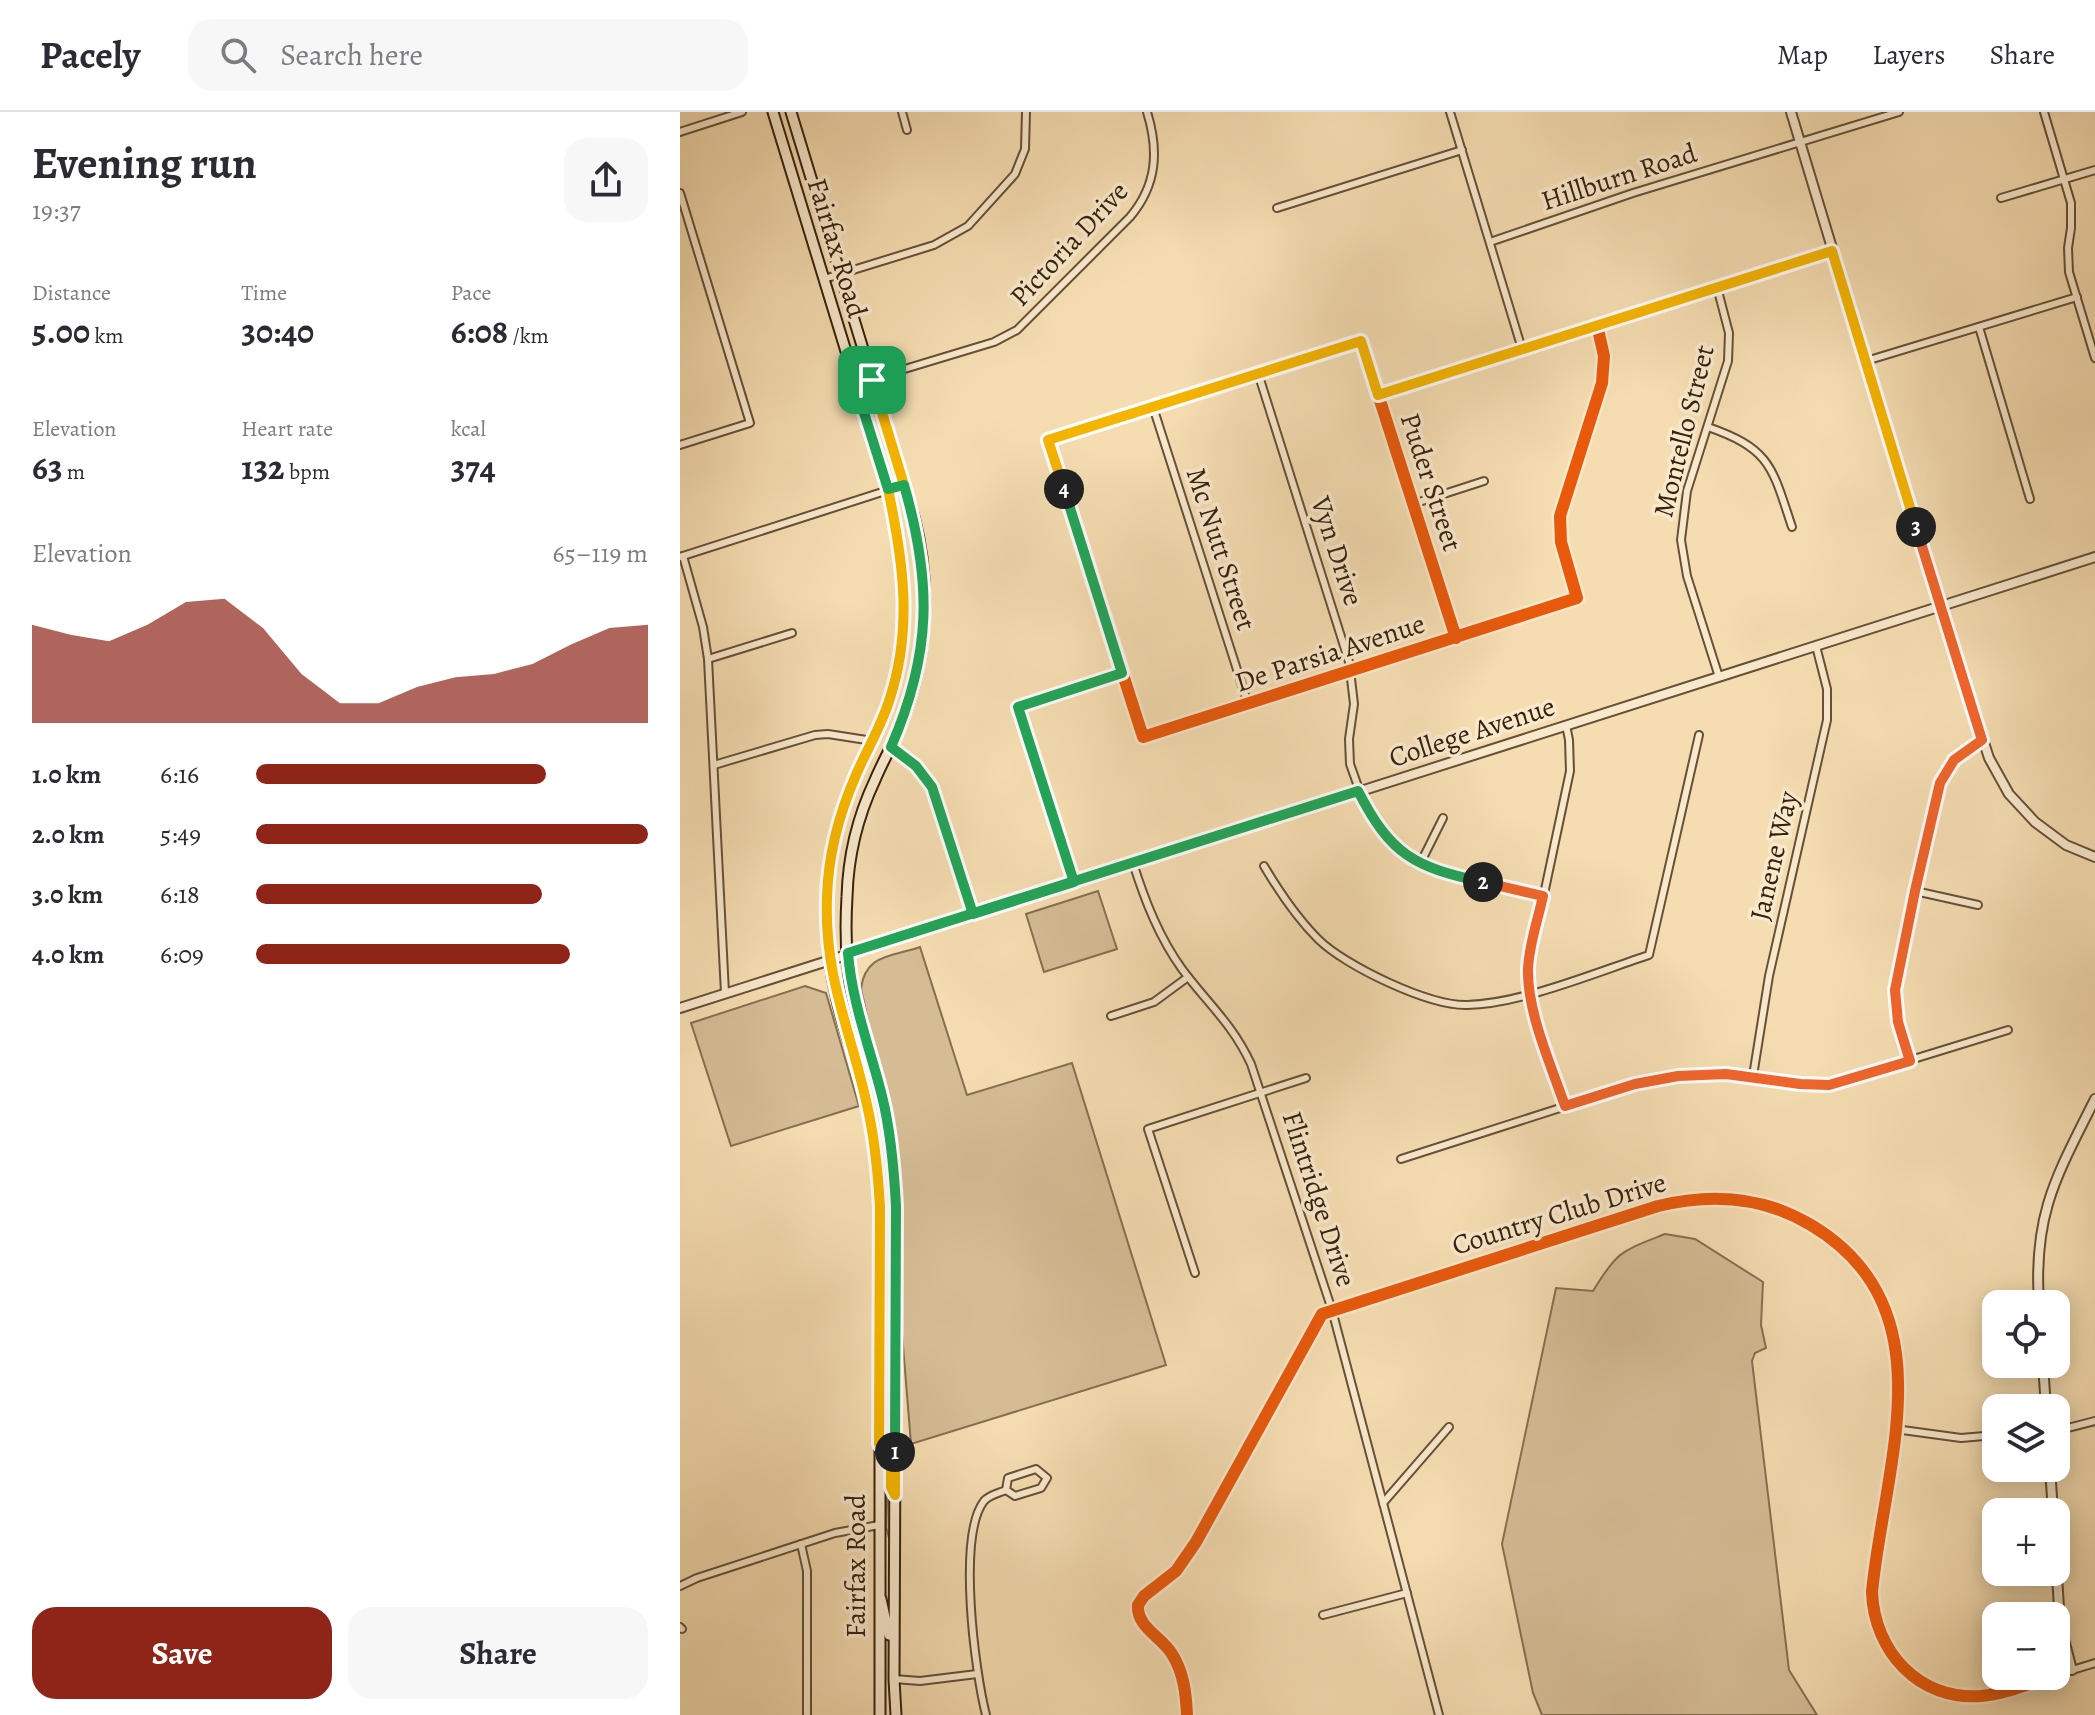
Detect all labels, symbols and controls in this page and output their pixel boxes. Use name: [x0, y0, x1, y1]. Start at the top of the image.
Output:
search box: [188, 19, 748, 91]
text: Pacely: [40, 29, 140, 81]
icon: search: [216, 33, 260, 77]
text: Search here: [280, 35, 423, 75]
text: Map: [1777, 36, 1828, 74]
text: Layers: [1872, 36, 1945, 74]
text: Share: [1989, 36, 2055, 74]
text: Evening run: [32, 133, 257, 193]
street label: Hillburn Road: [1536, 134, 1703, 220]
button: share: [564, 138, 648, 222]
street label: Pictoria Drive: [1001, 173, 1137, 315]
street label: Fairfax Road: [798, 174, 876, 323]
text: 19:37: [32, 193, 81, 228]
text: Distance: [32, 278, 111, 308]
text: Time: [241, 278, 287, 308]
text: Pace: [451, 278, 491, 308]
text: 5.00: [32, 308, 90, 355]
text: 30:40: [241, 308, 314, 355]
text: 6:08: [451, 308, 508, 355]
text: km: [90, 321, 124, 351]
text: /km: [508, 321, 549, 351]
street label: Montello Street: [1644, 341, 1724, 521]
pin: [838, 346, 906, 414]
icon: arrive: [850, 358, 894, 402]
street label: Puder Street: [1391, 408, 1471, 556]
text: Elevation: [32, 414, 116, 444]
text: Heart rate: [241, 414, 333, 444]
text: kcal: [451, 414, 486, 444]
text: 63: [32, 444, 63, 491]
text: 132: [241, 444, 285, 491]
text: 374: [451, 444, 496, 491]
text: m: [63, 457, 85, 487]
text: bpm: [285, 457, 330, 487]
street label: Mc Nutt Street: [1177, 463, 1265, 635]
pin: 4: [1044, 469, 1084, 509]
text: 4: [1059, 474, 1069, 504]
street label: Vyn Drive: [1301, 491, 1372, 610]
pin: 3: [1896, 507, 1936, 547]
text: 3: [1911, 512, 1921, 542]
text: Elevation: [32, 536, 132, 571]
text: 65–119 m: [553, 536, 648, 571]
street label: De Parsia Avenue: [1230, 604, 1430, 702]
street label: College Avenue: [1384, 687, 1560, 777]
text: 1.0 km: [32, 757, 101, 792]
text: 6:16: [160, 757, 199, 792]
street label: Janene Way: [1741, 787, 1807, 924]
text: 2.0 km: [32, 817, 105, 852]
text: 5:49: [160, 817, 201, 852]
pin: 2: [1463, 862, 1503, 902]
text: 2: [1478, 867, 1488, 897]
text: 3.0 km: [32, 877, 103, 912]
text: 6:18: [160, 877, 200, 912]
text: 4.0 km: [32, 937, 104, 972]
text: 6:09: [160, 937, 204, 972]
street label: Flintridge Drive: [1273, 1106, 1365, 1292]
street label: Country Club Drive: [1447, 1163, 1671, 1265]
map controls: [1982, 1290, 2070, 1690]
button: locate: [1982, 1290, 2070, 1378]
button: layers: [1982, 1394, 2070, 1482]
pin: 1: [875, 1432, 915, 1472]
text: 1: [891, 1437, 899, 1467]
street label: Fairfax Road: [837, 1493, 875, 1638]
button: +: [1982, 1498, 2070, 1586]
button: −: [1982, 1602, 2070, 1690]
button: Save: [32, 1607, 332, 1699]
button: Share: [348, 1607, 648, 1699]

